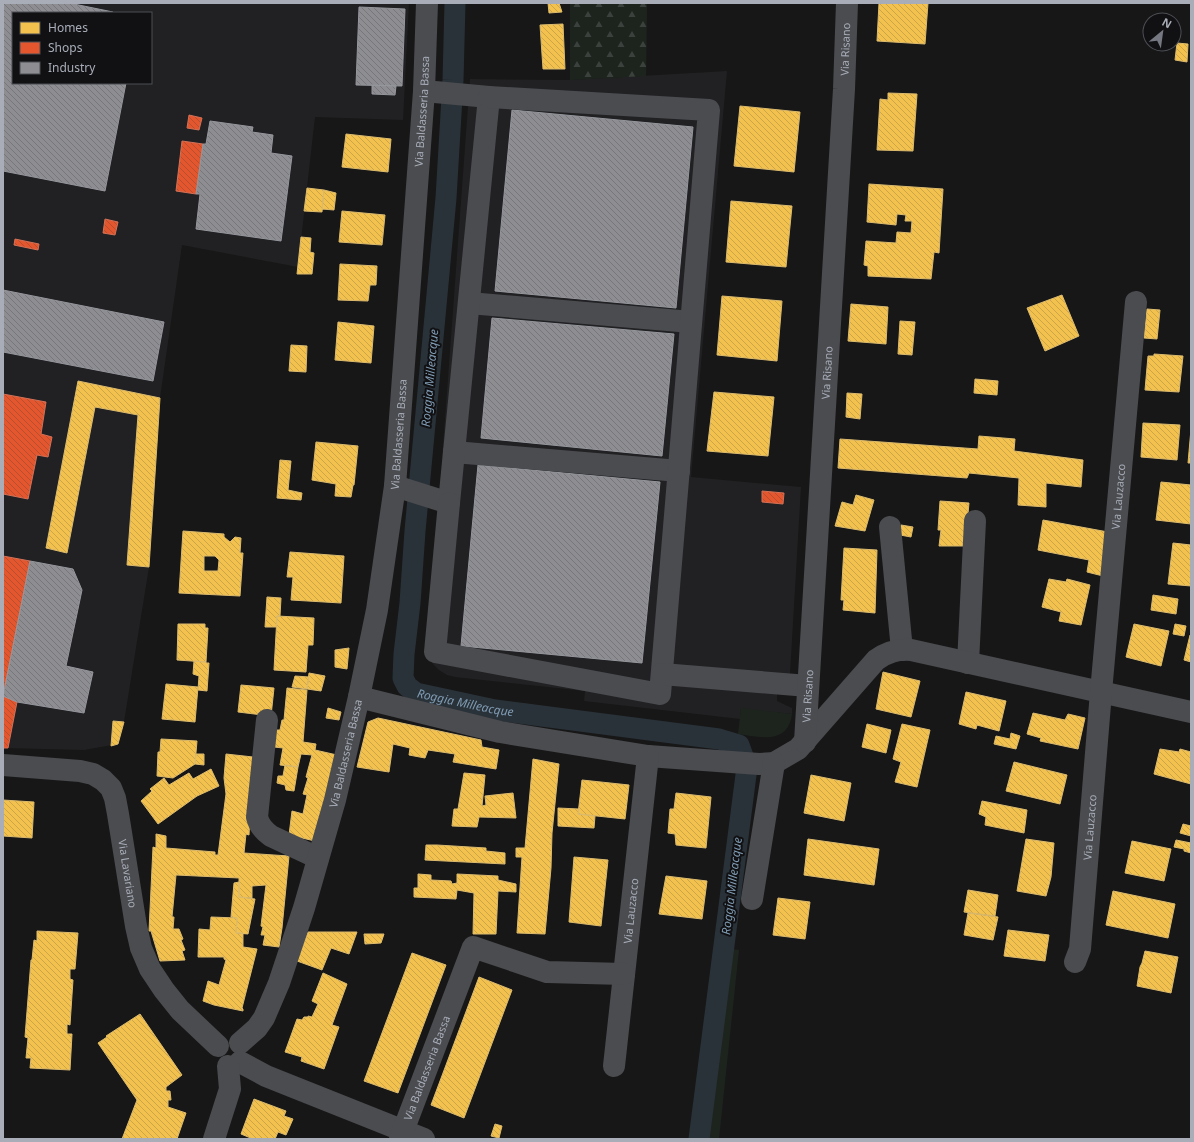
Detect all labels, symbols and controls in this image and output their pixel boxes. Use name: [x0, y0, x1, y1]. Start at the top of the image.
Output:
legend: [12, 12, 152, 84]
north arrow: [1142, 12, 1182, 52]
text: N: [1160, 14, 1175, 32]
text: Homes: [48, 19, 88, 36]
street label: Via Risano: [836, 22, 853, 76]
text: Shops: [48, 39, 83, 56]
street label: Via Baldasseria Bassa: [410, 56, 432, 167]
text: Industry: [48, 59, 96, 76]
water label: Roggia Milleacque: [417, 328, 442, 428]
street label: Via Risano: [817, 345, 836, 400]
street label: Via Baldasseria Bassa: [387, 379, 410, 491]
street label: Via Lauzacco: [1108, 463, 1128, 530]
street label: Via Risano: [798, 669, 816, 723]
water label: Roggia Milleacque: [416, 684, 515, 720]
street label: Via Baldasseria Bassa: [325, 698, 365, 809]
street label: Via Lauzacco: [1079, 794, 1100, 861]
water label: Roggia Milleacque: [717, 836, 746, 936]
street label: Via Lavariano: [115, 838, 141, 909]
street label: Via Lauzacco: [619, 877, 642, 944]
street label: Via Baldasseria Bassa: [400, 1013, 453, 1122]

